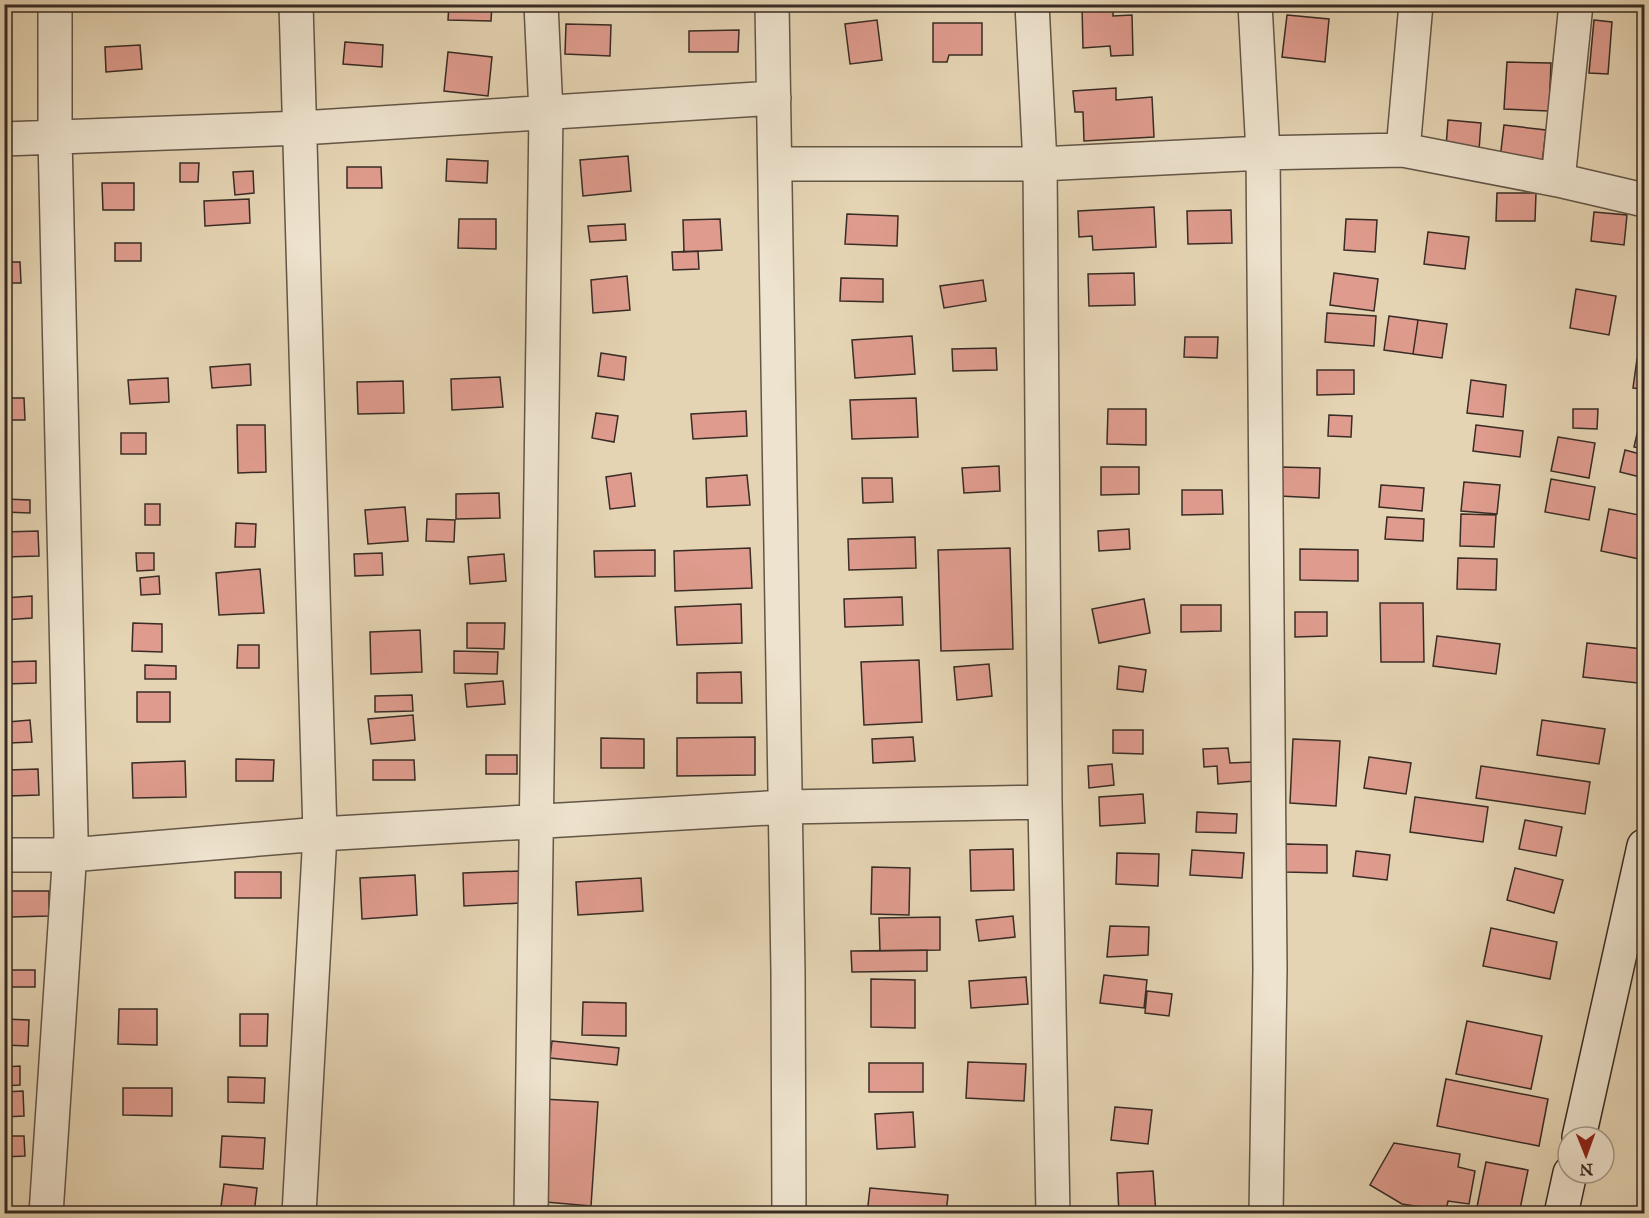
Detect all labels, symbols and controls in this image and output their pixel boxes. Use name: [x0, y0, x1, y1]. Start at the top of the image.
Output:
north arrow: [1556, 1125, 1616, 1185]
text: N: [1579, 1160, 1593, 1179]

